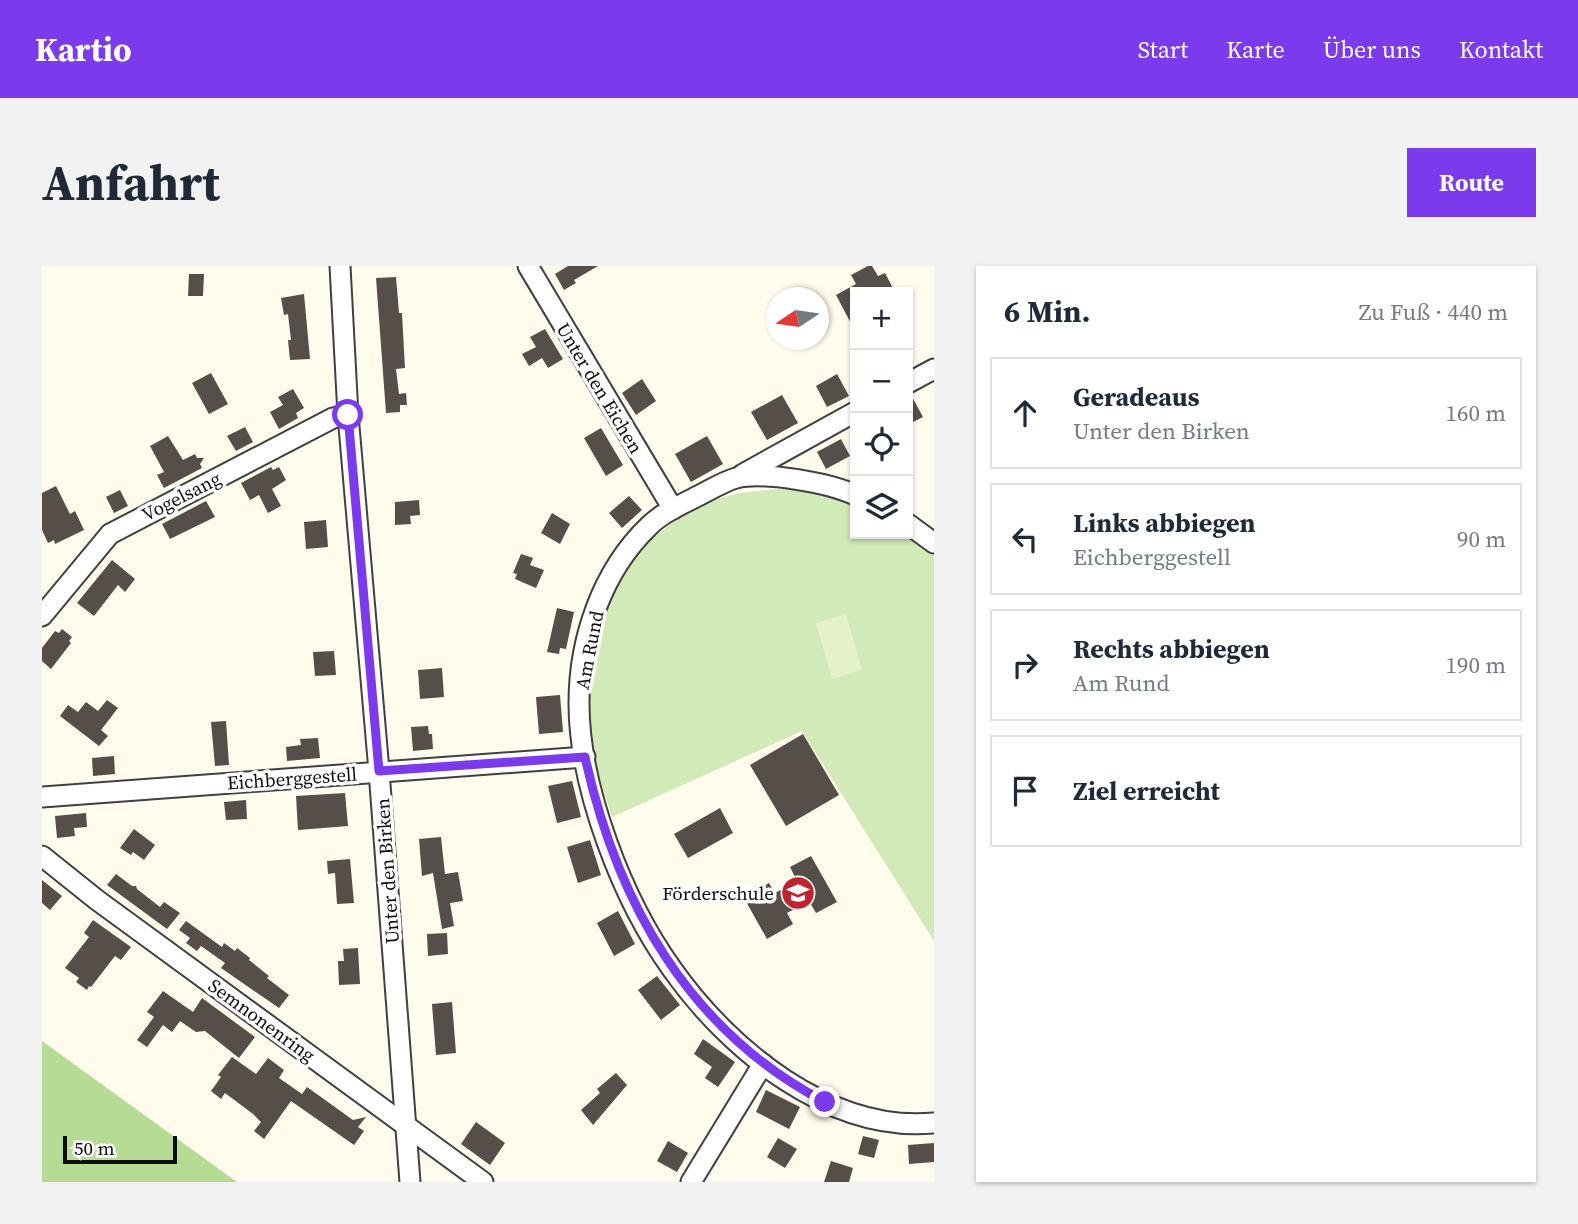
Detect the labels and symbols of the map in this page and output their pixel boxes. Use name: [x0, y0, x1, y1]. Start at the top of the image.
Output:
north arrow: [766, 287, 829, 350]
street label: Unter den Eichen: [551, 318, 649, 458]
route start: [332, 399, 363, 430]
street label: Vogelsang: [137, 465, 225, 527]
street label: Am Rund: [569, 608, 609, 692]
street label: Eichberggestell: [226, 760, 358, 796]
street label: Unter den Birken: [369, 797, 405, 945]
school or university icon: Förderschule: [779, 874, 817, 912]
place label: Förderschule: [662, 880, 774, 906]
street label: Semnonenring: [203, 972, 321, 1068]
route end: [809, 1086, 840, 1117]
scale bar: [63, 1133, 177, 1165]

